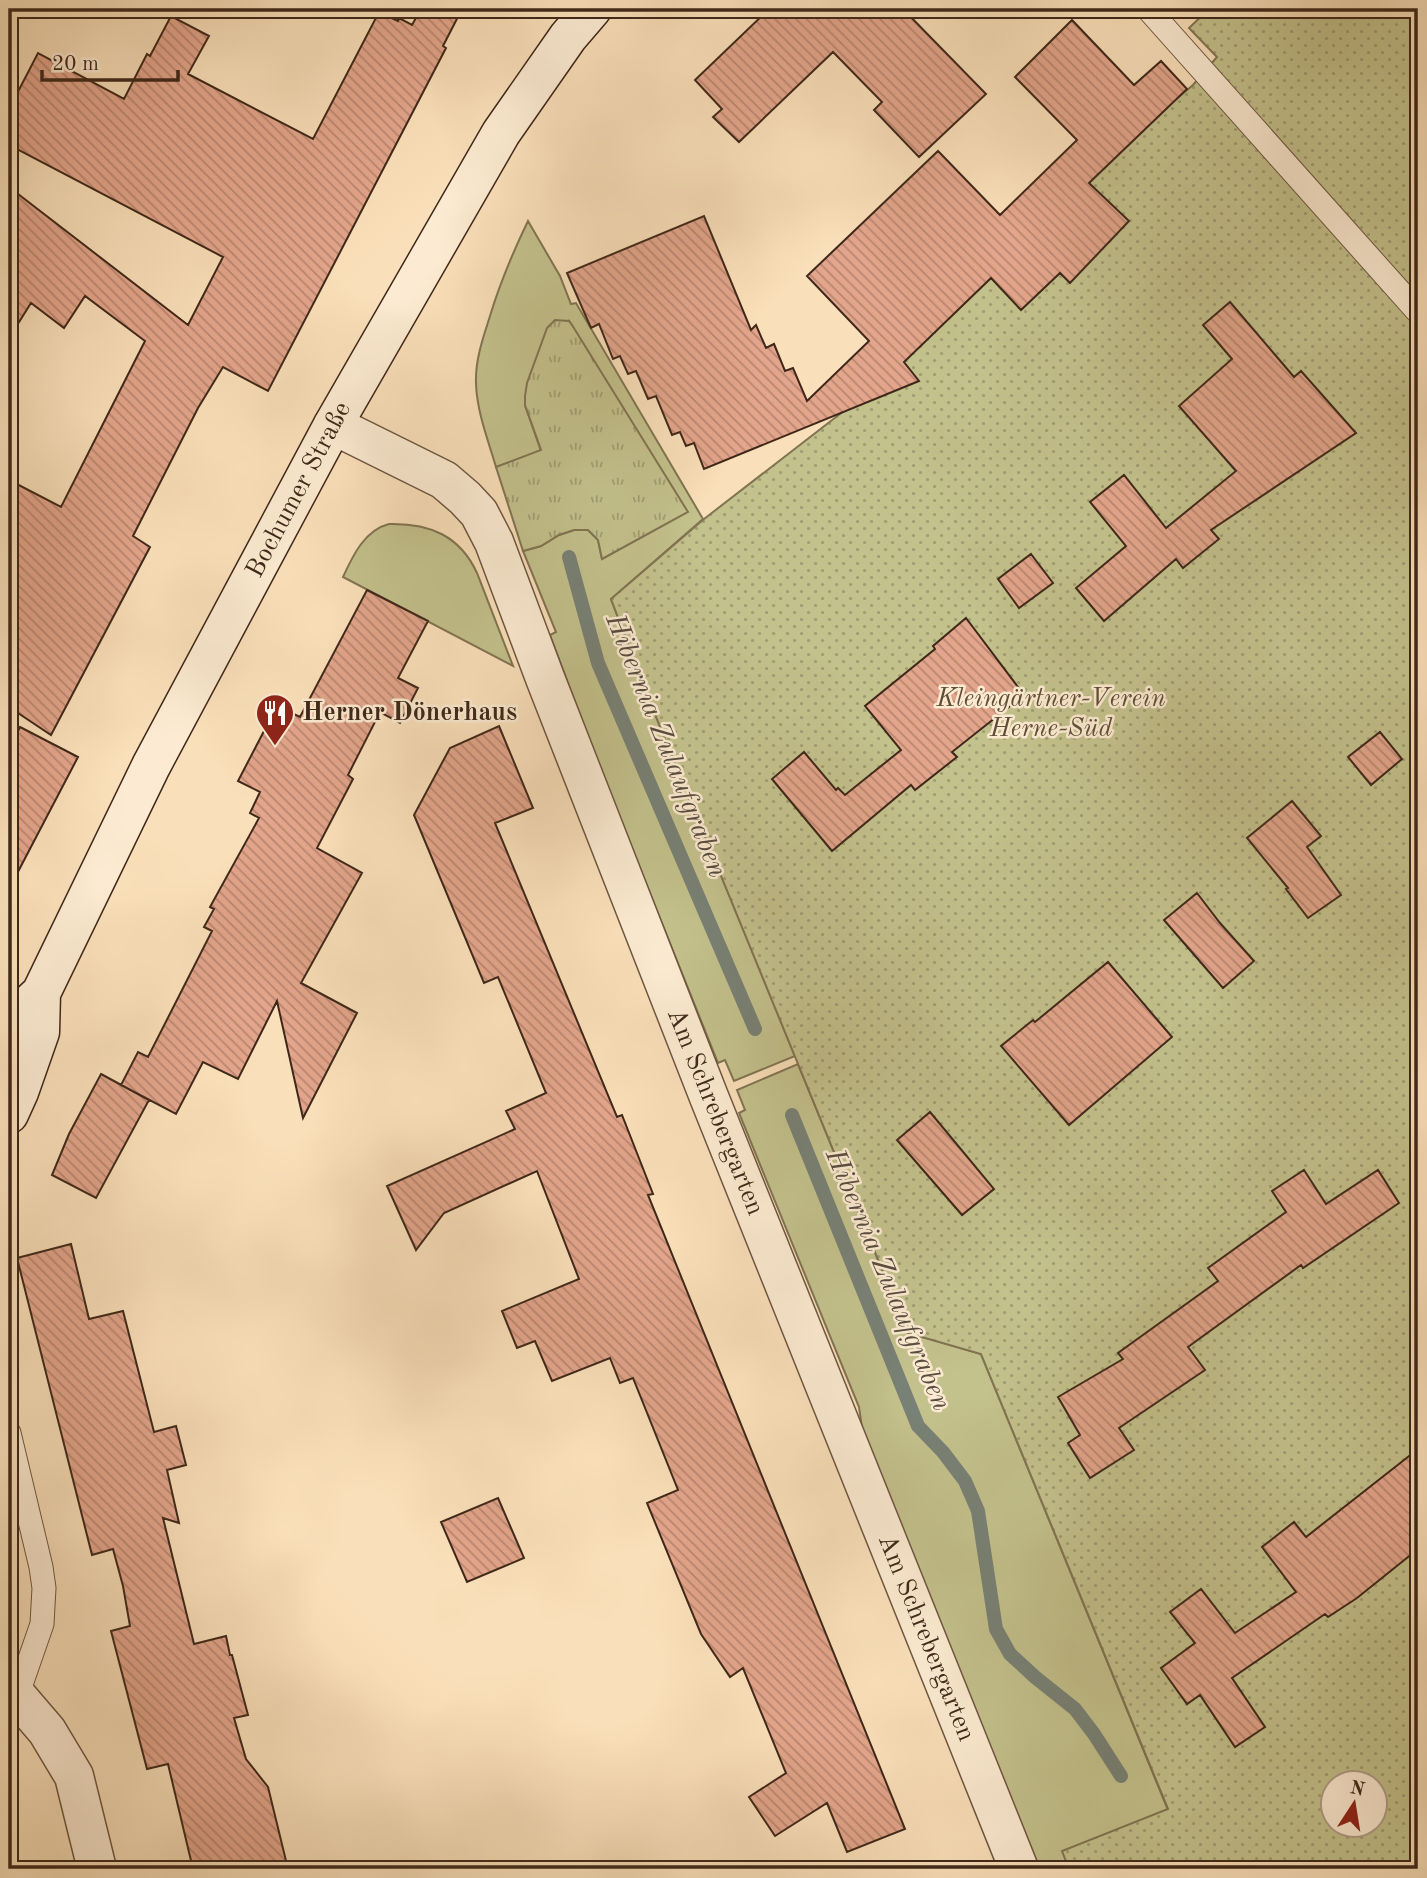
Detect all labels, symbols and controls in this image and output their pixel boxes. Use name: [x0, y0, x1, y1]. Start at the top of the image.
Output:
scale bar: [42, 38, 178, 82]
text: 20 m: [52, 54, 99, 75]
street label: Bochumer Straße: [242, 398, 356, 582]
water label: Hibernia Zulaufgraben: [599, 609, 731, 882]
park label: Kleingärtner-Verein Herne-Süd: [935, 686, 1166, 742]
restaurant icon: Herner Dönerhaus: [254, 692, 296, 747]
place label: Herner Dönerhaus: [302, 700, 517, 726]
street label: Am Schrebergarten: [662, 1005, 768, 1219]
water label: Hibernia Zulaufgraben: [819, 1144, 955, 1415]
street label: Am Schrebergarten: [873, 1531, 979, 1745]
north arrow: [1318, 1770, 1388, 1840]
text: N: [1348, 1779, 1367, 1801]

